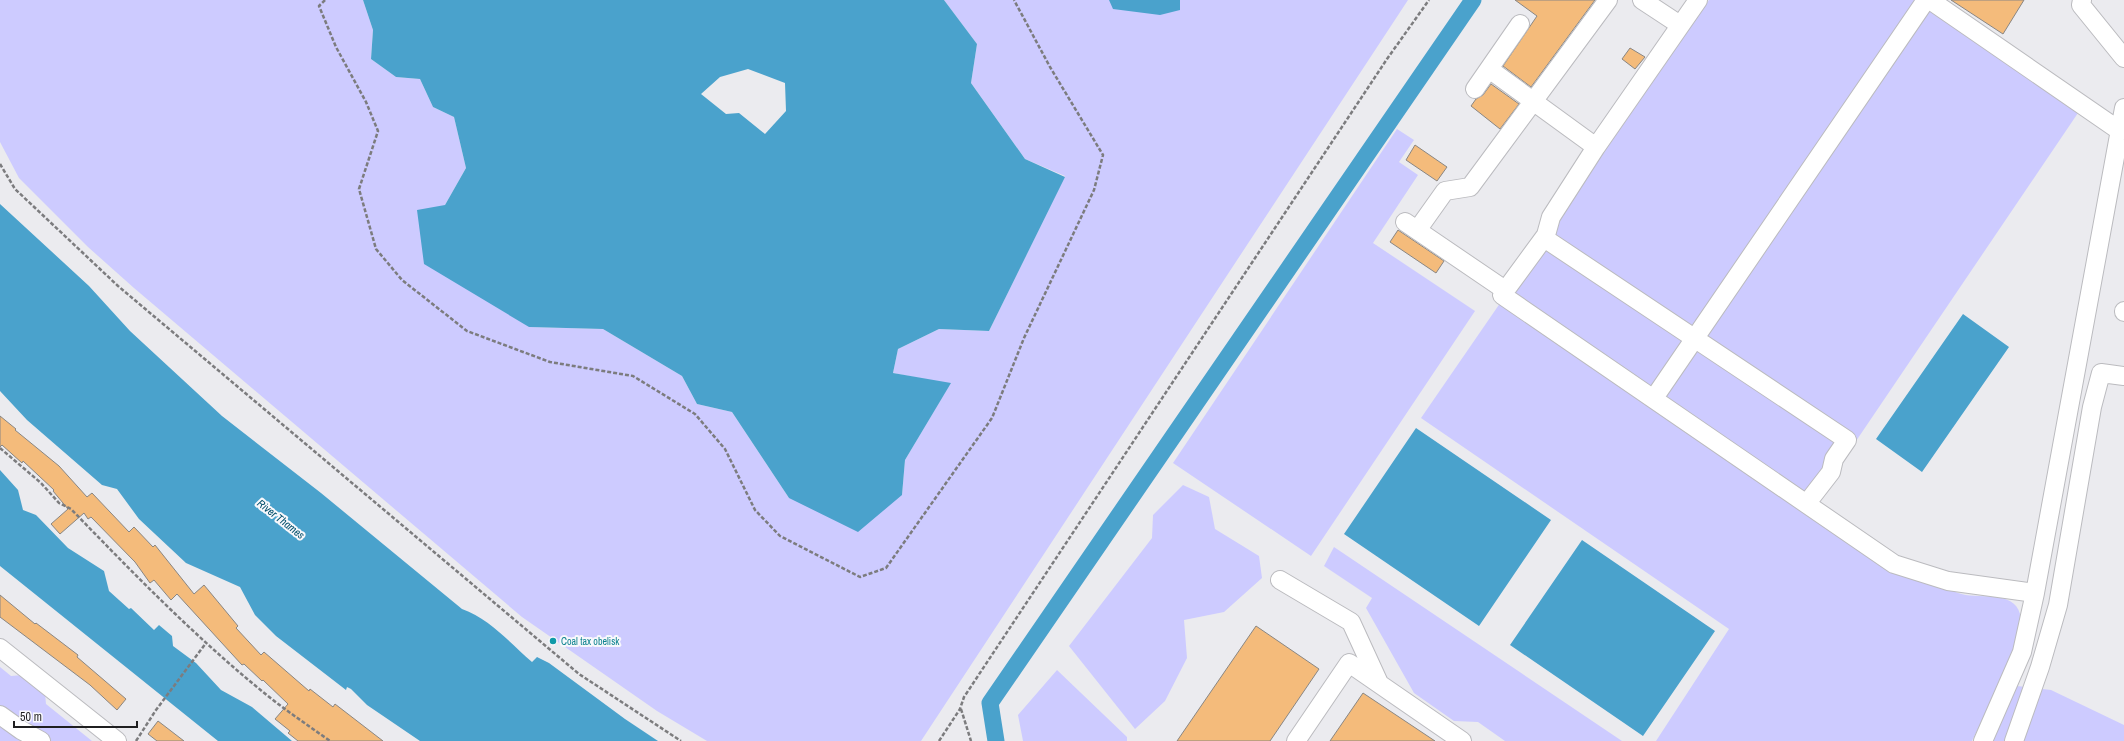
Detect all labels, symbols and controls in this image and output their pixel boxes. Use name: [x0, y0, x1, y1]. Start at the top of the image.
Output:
water label: River Thames: [254, 496, 308, 542]
place label: Coal tax obelisk: [561, 635, 620, 648]
marker: Coal tax obelisk: [548, 636, 558, 646]
scale bar: [14, 703, 137, 729]
text: 50 m: [20, 709, 42, 725]

